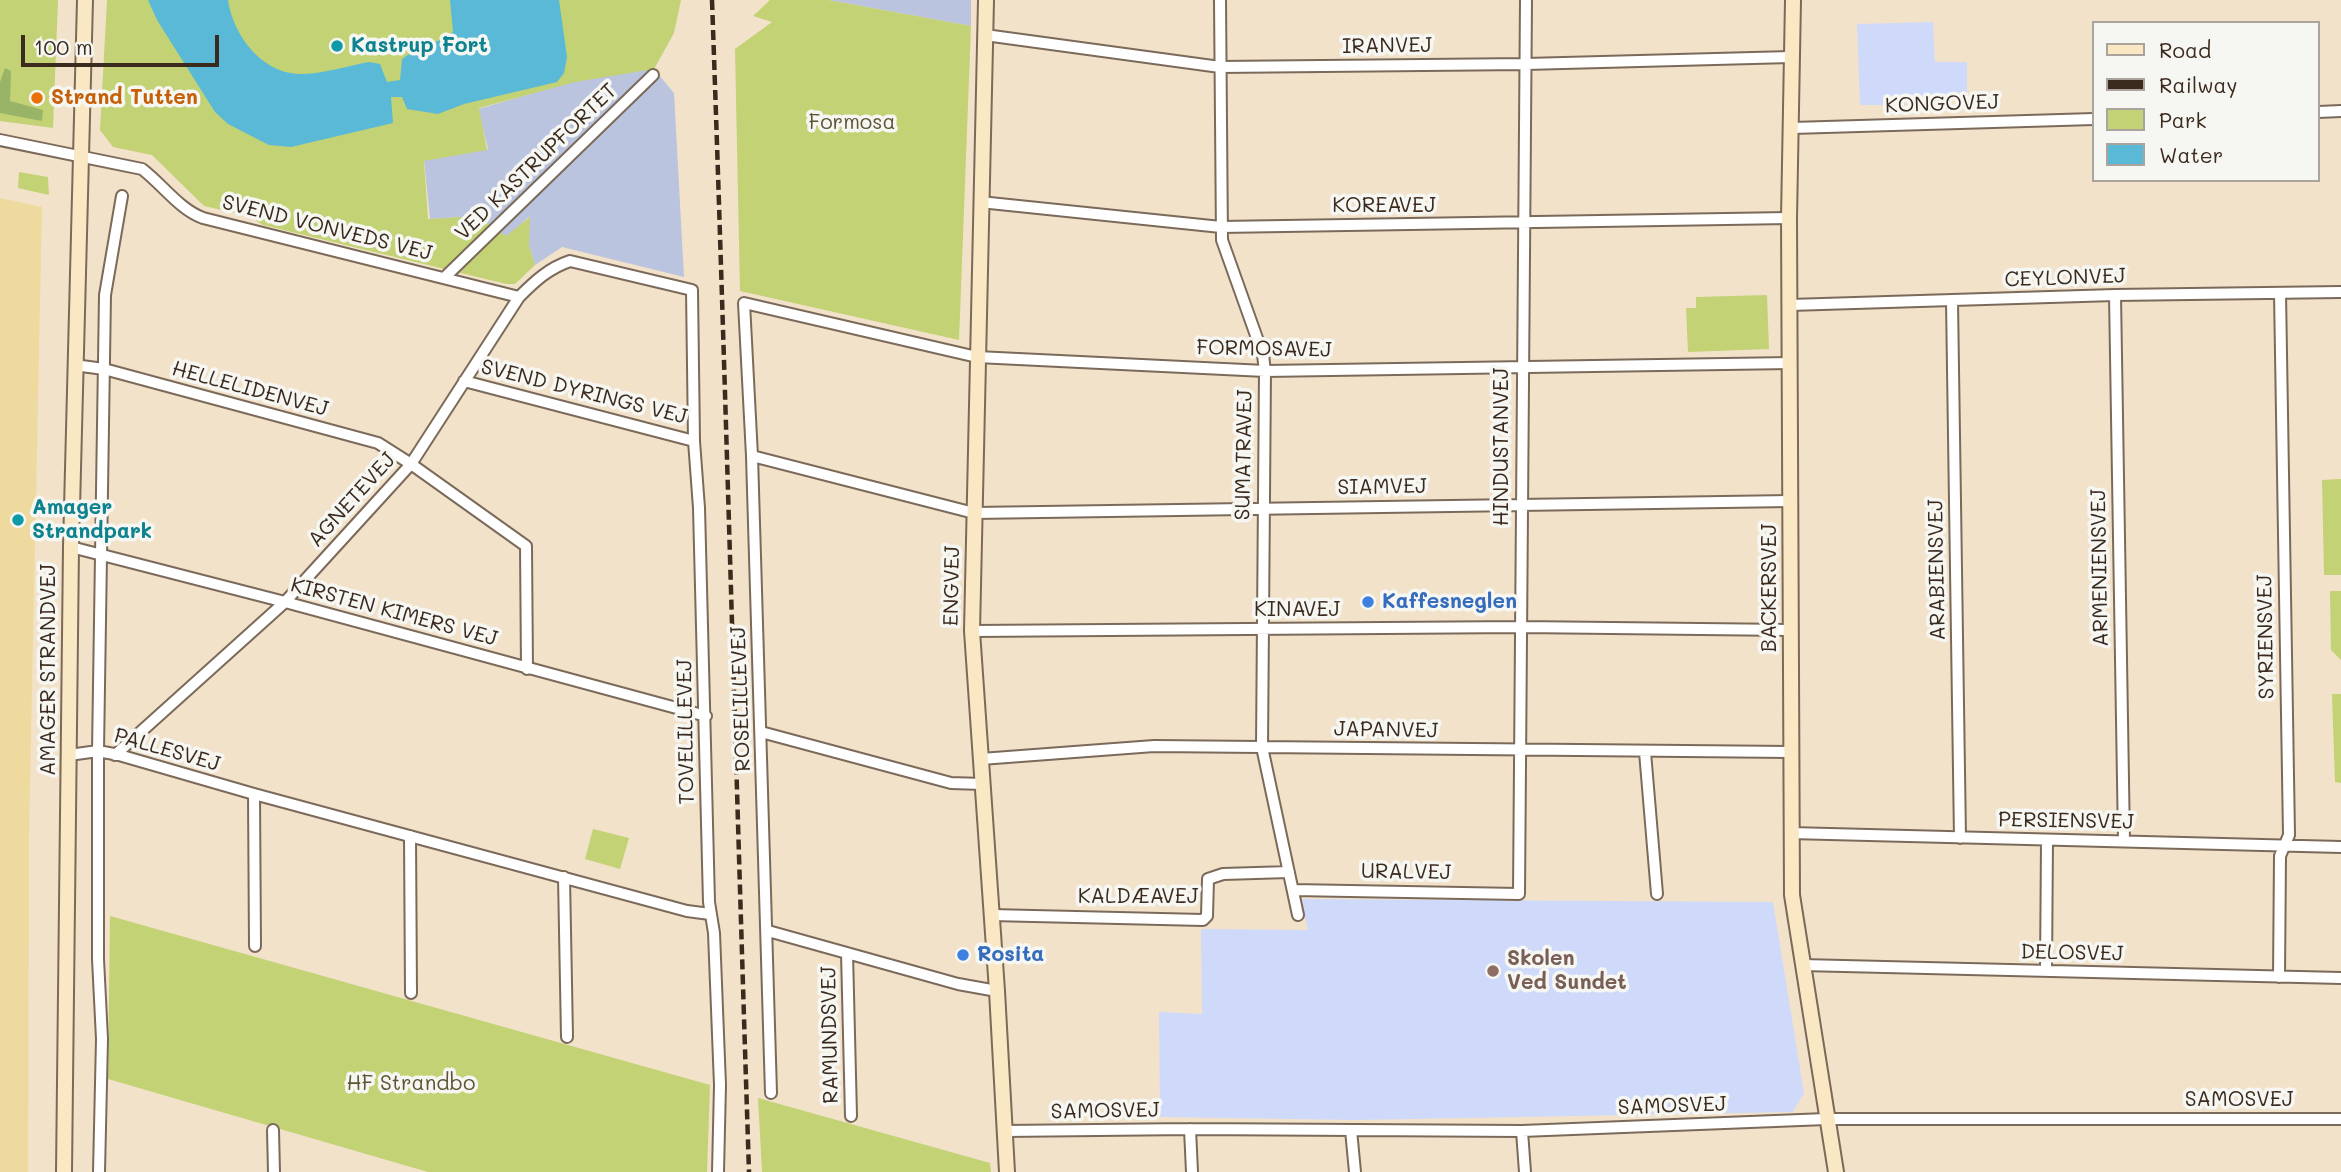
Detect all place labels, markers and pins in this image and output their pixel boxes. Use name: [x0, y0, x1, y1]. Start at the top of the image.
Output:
place label: Kastrup Fort: [351, 33, 488, 59]
marker: Kastrup Fort: [329, 38, 345, 54]
place label: Strand Tutten: [51, 85, 198, 111]
marker: Strand Tutten: [29, 90, 45, 106]
place label: Amager Strandpark: [32, 495, 152, 545]
marker: Amager Strandpark: [10, 512, 26, 528]
place label: Kaffesneglen: [1382, 589, 1517, 615]
marker: Kaffesneglen: [1360, 594, 1376, 610]
place label: Rosita: [977, 942, 1044, 968]
place label: Skolen Ved Sundet: [1507, 946, 1627, 996]
marker: Rosita: [955, 947, 971, 963]
marker: Skolen Ved Sundet: [1485, 963, 1501, 979]

